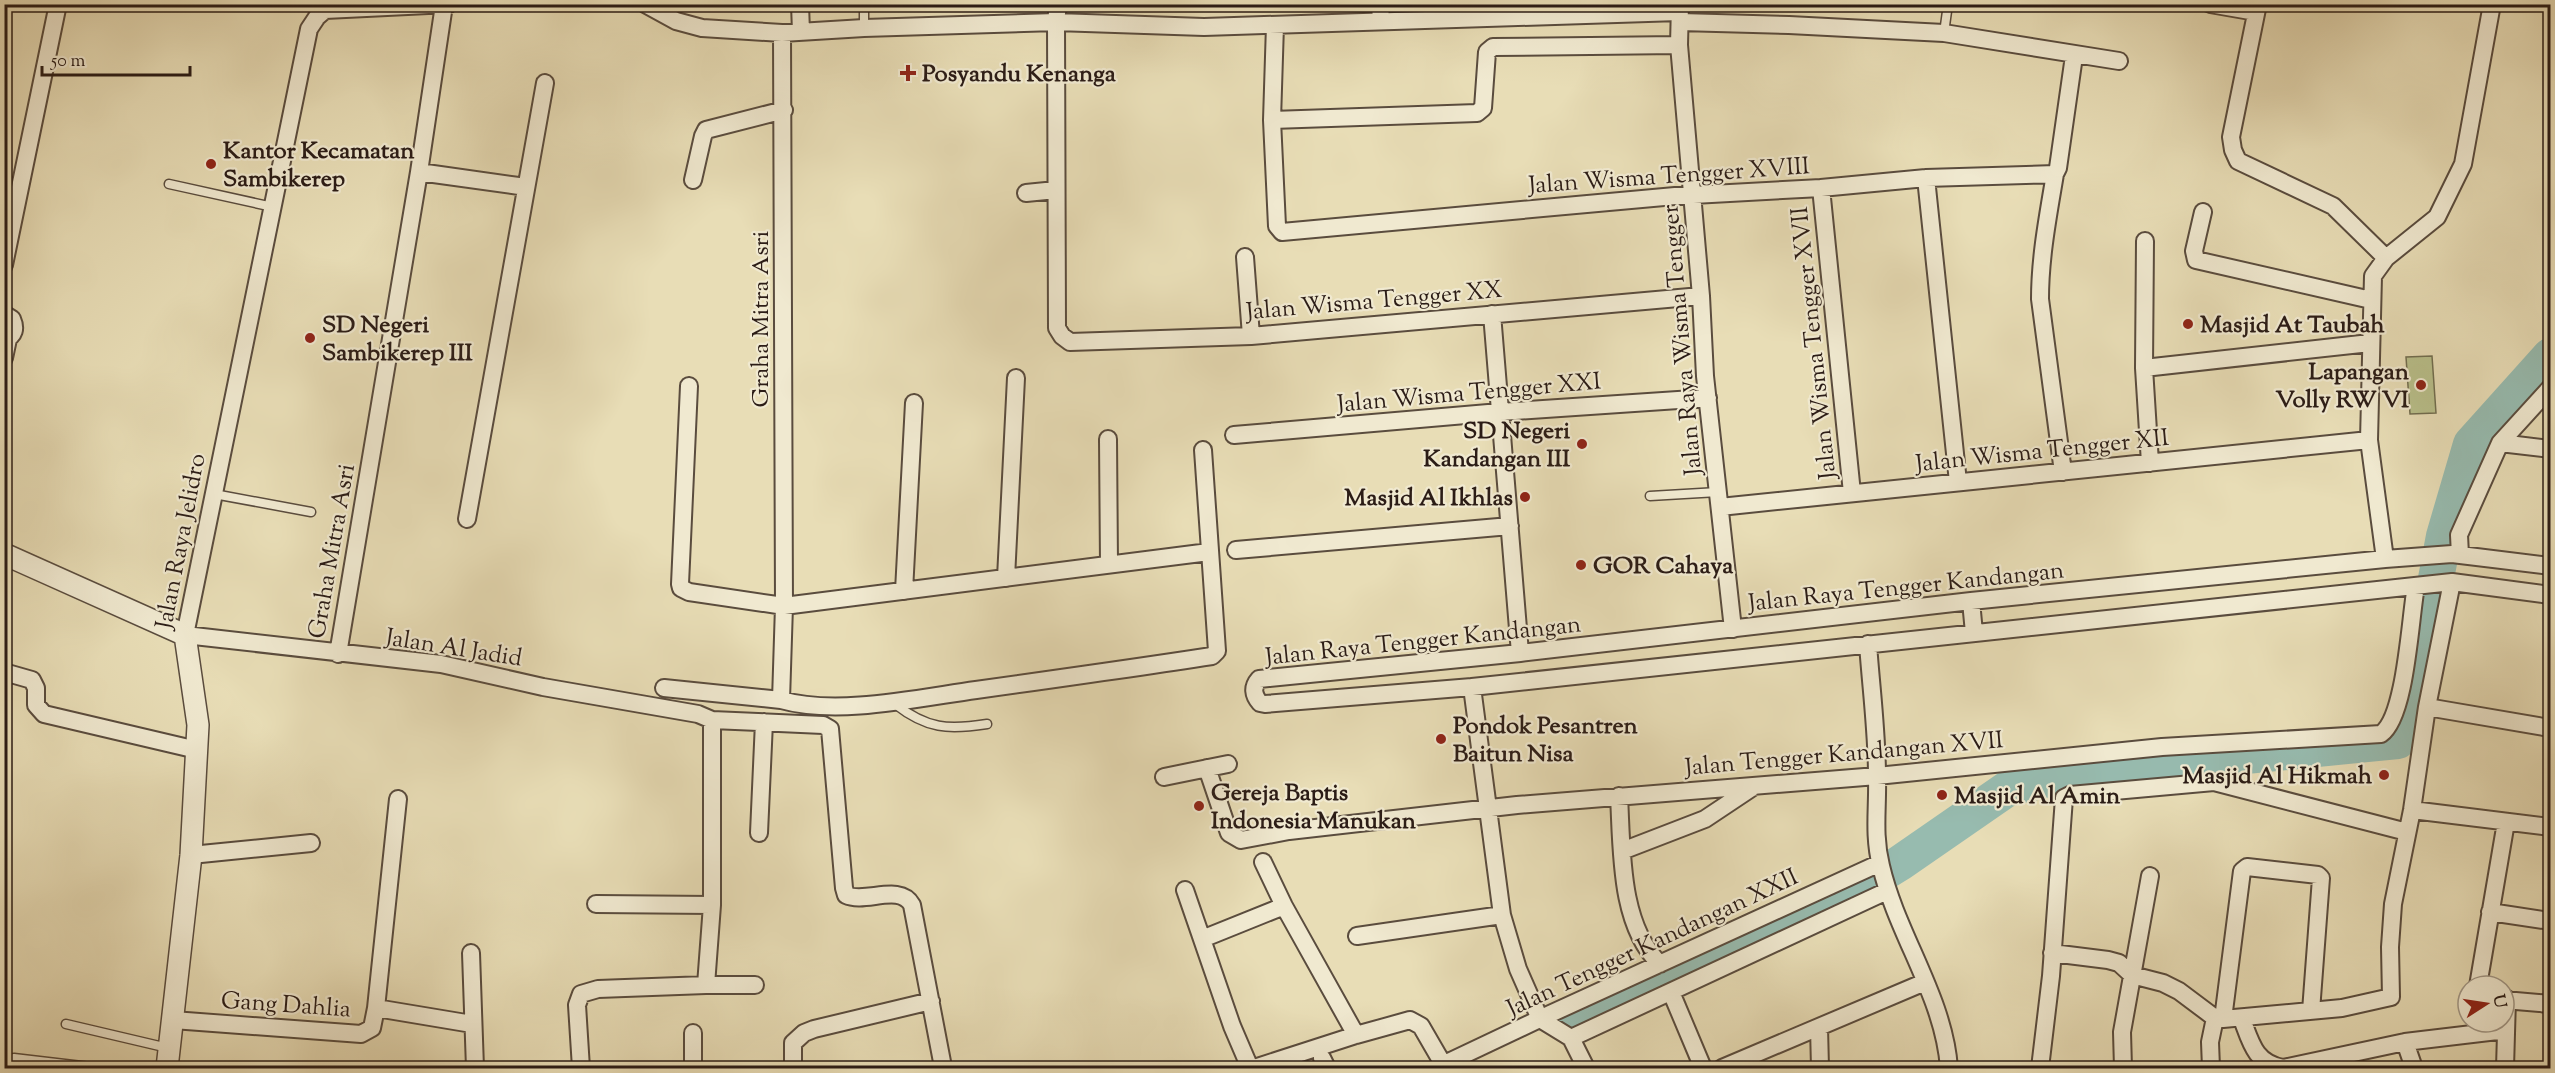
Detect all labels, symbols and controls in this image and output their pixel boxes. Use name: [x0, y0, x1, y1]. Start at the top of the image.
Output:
scale bar: [42, 39, 190, 77]
text: 50 m: [50, 49, 86, 75]
place label: Posyandu Kenanga: [922, 58, 1117, 92]
marker: Posyandu Kenanga: [899, 64, 917, 82]
place label: Kantor Kecamatan Sambikerep: [223, 135, 415, 197]
street label: Jalan Wisma Tengger XVIII: [1525, 150, 1811, 204]
marker: Kantor Kecamatan Sambikerep: [204, 157, 218, 171]
street label: Jalan Raya Wisma Tengger: [1654, 203, 1712, 479]
street label: Jalan Wisma Tengger XVII: [1784, 205, 1846, 483]
street label: Graha Mitra Asri: [745, 230, 779, 407]
street label: Jalan Wisma Tengger XX: [1243, 274, 1504, 330]
place label: SD Negeri Sambikerep III: [322, 309, 473, 371]
place label: Masjid At Taubah: [2200, 309, 2385, 343]
marker: Masjid At Taubah: [2181, 317, 2195, 331]
marker: SD Negeri Sambikerep III: [303, 331, 317, 345]
place label: Lapangan Volly RW VI: [2275, 356, 2410, 418]
street label: Jalan Wisma Tengger XXI: [1334, 366, 1603, 423]
marker: Lapangan Volly RW VI: [2414, 378, 2428, 392]
place label: SD Negeri Kandangan III: [1423, 415, 1570, 477]
street label: Jalan Wisma Tengger XII: [1912, 422, 2171, 482]
marker: SD Negeri Kandangan III: [1575, 437, 1589, 451]
street label: Jalan Raya Jelidro: [148, 451, 216, 634]
street label: Graha Mitra Asri: [301, 461, 365, 641]
place label: Masjid Al Ikhlas: [1344, 482, 1513, 516]
marker: Masjid Al Ikhlas: [1518, 490, 1532, 504]
place label: GOR Cahaya: [1593, 550, 1734, 584]
street label: Jalan Raya Tengger Kandangan: [1745, 554, 2066, 622]
marker: GOR Cahaya: [1574, 558, 1588, 572]
street label: Jalan Raya Tengger Kandangan: [1262, 608, 1583, 676]
street label: Jalan Al Jadid: [381, 621, 525, 677]
place label: Pondok Pesantren Baitun Nisa: [1453, 710, 1639, 772]
street label: Jalan Tengger Kandangan XVII: [1682, 724, 2005, 786]
marker: Pondok Pesantren Baitun Nisa: [1434, 732, 1448, 746]
place label: Masjid Al Hikmah: [2182, 760, 2373, 794]
marker: Masjid Al Hikmah: [2377, 768, 2391, 782]
place label: Gereja Baptis Indonesia Manukan: [1211, 777, 1417, 839]
place label: Masjid Al Amin: [1954, 780, 2121, 814]
marker: Masjid Al Amin: [1935, 788, 1949, 802]
marker: Gereja Baptis Indonesia Manukan: [1192, 799, 1206, 813]
street label: Jalan Tengger Kandangan XXII: [1500, 861, 1804, 1027]
north arrow: [2456, 974, 2516, 1034]
street label: Gang Dahlia: [220, 984, 352, 1027]
text: U: [2486, 993, 2511, 1011]

